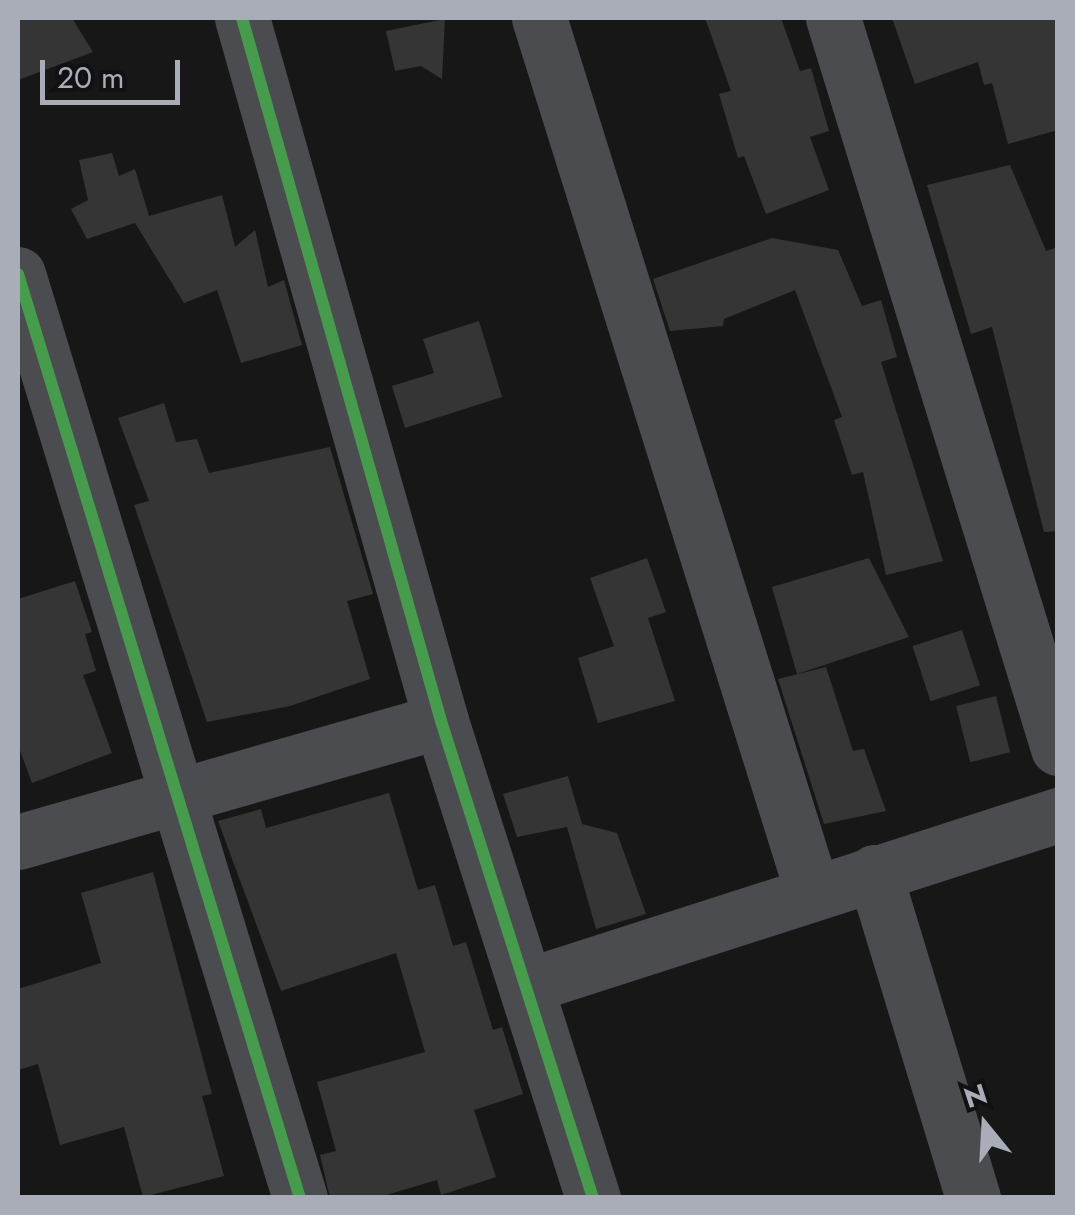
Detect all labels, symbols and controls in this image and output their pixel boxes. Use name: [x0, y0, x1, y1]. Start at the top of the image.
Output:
scale bar: [45, 40, 185, 102]
text: 20 m: [57, 56, 124, 99]
text: N: [959, 1073, 992, 1119]
north arrow: [935, 1075, 1035, 1175]

